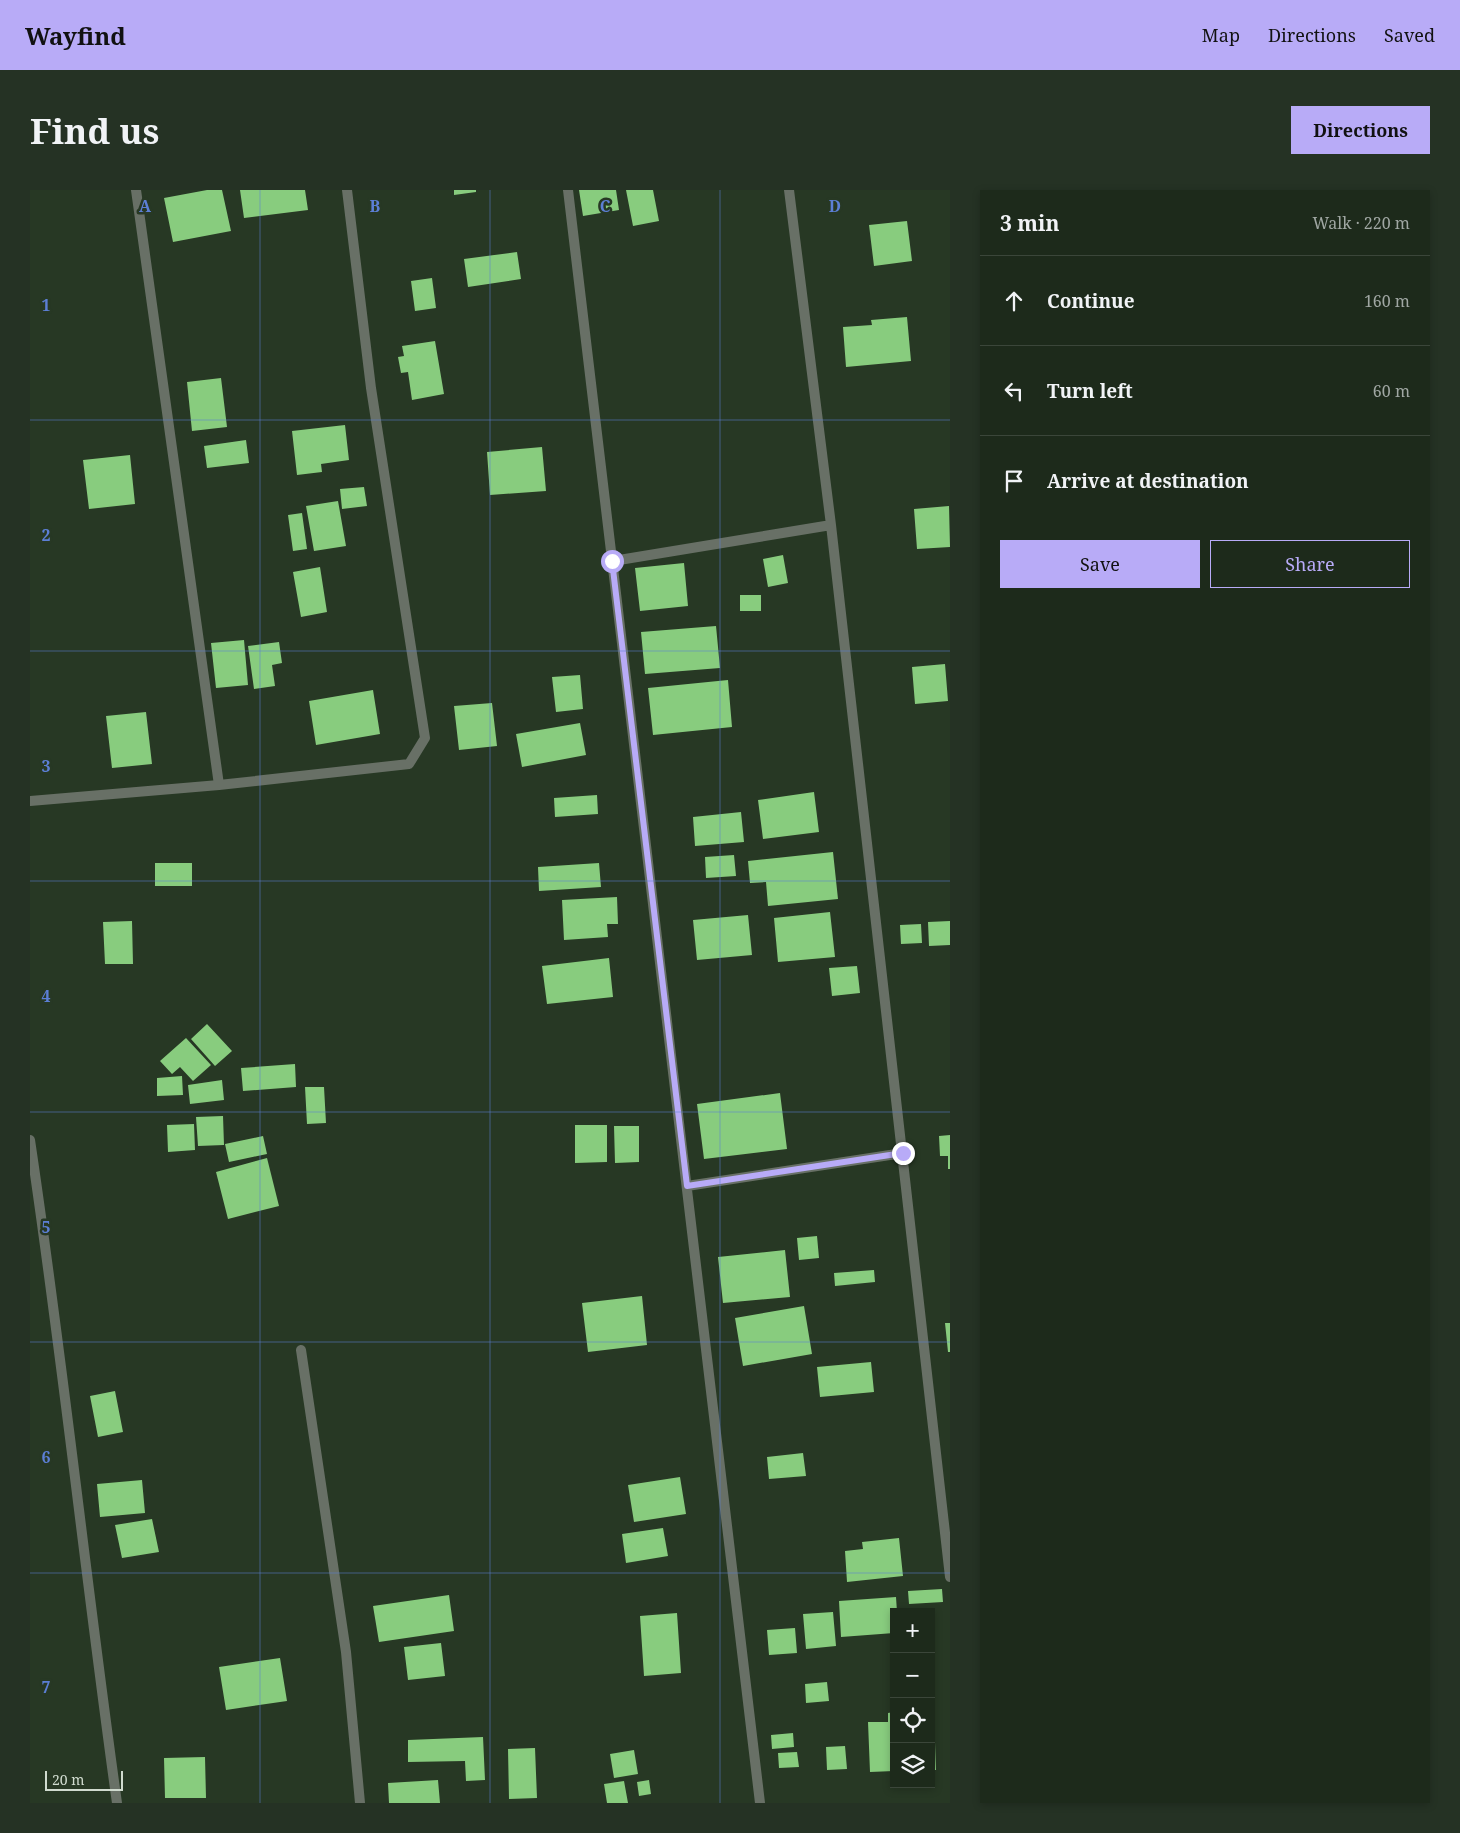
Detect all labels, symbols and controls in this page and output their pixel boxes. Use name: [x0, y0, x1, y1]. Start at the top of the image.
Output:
text: Wayfind: [25, 19, 126, 52]
text: Map: [1202, 23, 1240, 47]
text: Directions: [1268, 23, 1356, 47]
text: Saved: [1384, 23, 1435, 47]
button: Directions: [1291, 106, 1430, 154]
text: Find us: [30, 107, 159, 154]
text: A: [139, 195, 152, 217]
text: B: [370, 195, 381, 217]
text: C: [600, 195, 611, 217]
text: D: [829, 195, 841, 217]
text: 3 min: [1000, 209, 1059, 237]
text: Walk · 220 m: [1313, 212, 1410, 234]
icon: ahead: [1000, 287, 1028, 315]
text: Continue: [1047, 288, 1135, 314]
text: 160 m: [1364, 290, 1410, 312]
text: 1: [41, 294, 51, 316]
icon: left: [1000, 377, 1028, 405]
text: Turn left: [1047, 378, 1133, 404]
text: 60 m: [1373, 380, 1410, 402]
icon: arrive: [1000, 467, 1028, 495]
text: Arrive at destination: [1047, 468, 1249, 494]
text: 2: [41, 524, 51, 546]
button: Save: [1000, 540, 1200, 588]
button: Share: [1210, 540, 1410, 588]
route start: [601, 550, 624, 573]
text: 3: [41, 755, 51, 777]
text: 4: [41, 985, 51, 1007]
route end: [892, 1142, 915, 1165]
text: 5: [41, 1216, 51, 1238]
text: 6: [41, 1446, 51, 1468]
map controls: [890, 1608, 935, 1788]
button: +: [890, 1608, 935, 1653]
button: −: [890, 1653, 935, 1698]
text: 7: [41, 1676, 51, 1698]
button: locate: [890, 1698, 935, 1743]
button: layers: [890, 1743, 935, 1788]
scale bar: [45, 1768, 122, 1791]
text: 20 m: [52, 1770, 85, 1789]

